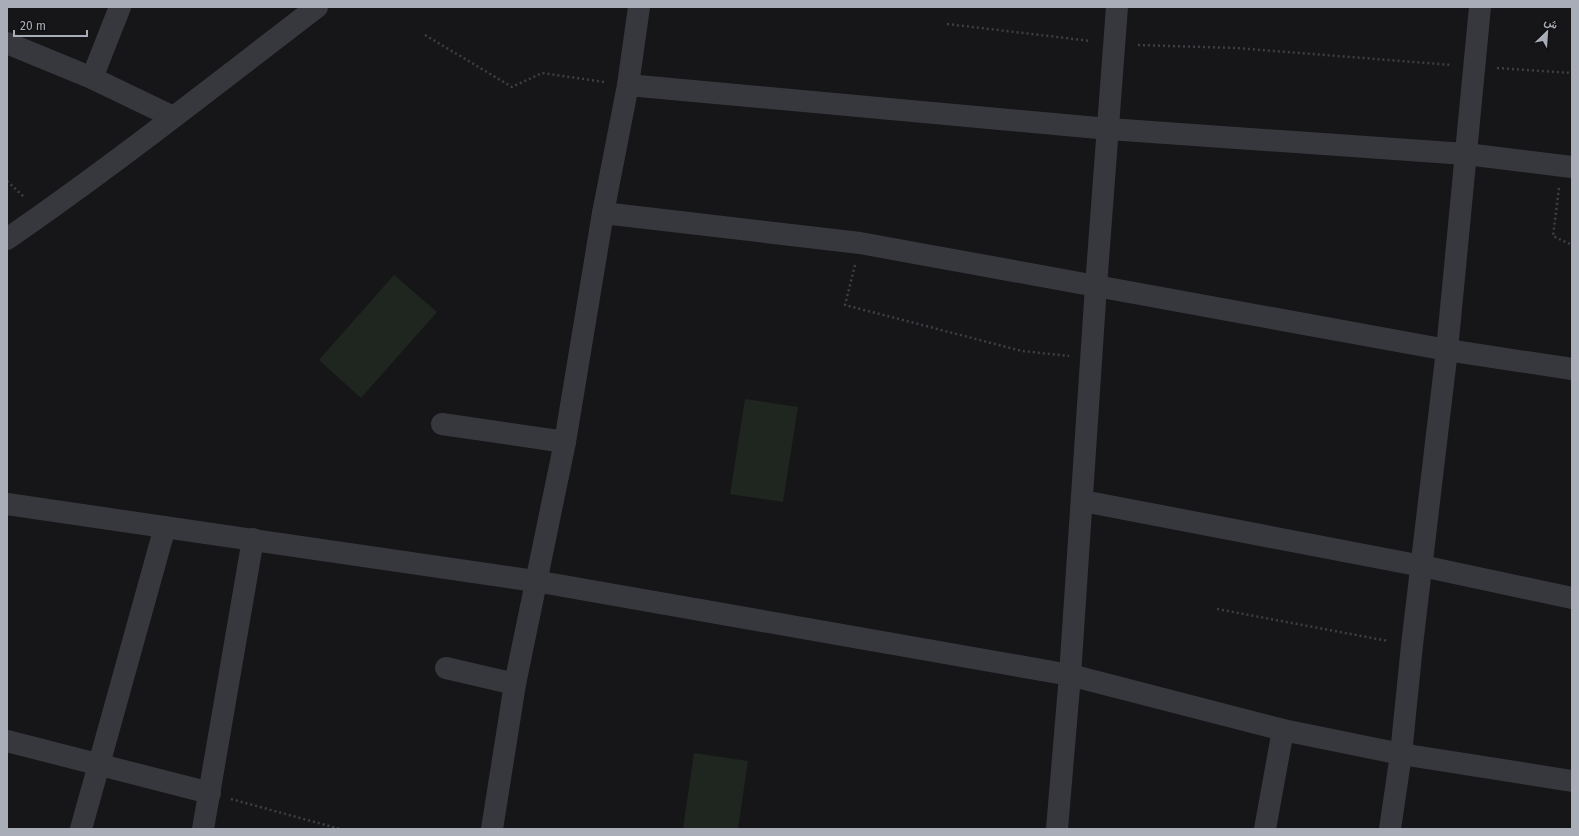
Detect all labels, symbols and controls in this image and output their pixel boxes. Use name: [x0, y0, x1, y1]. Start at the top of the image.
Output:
scale bar: [14, 12, 87, 38]
north arrow: [1527, 12, 1567, 52]
text: ش: [1542, 15, 1560, 32]
text: 20 m: [20, 19, 46, 33]

